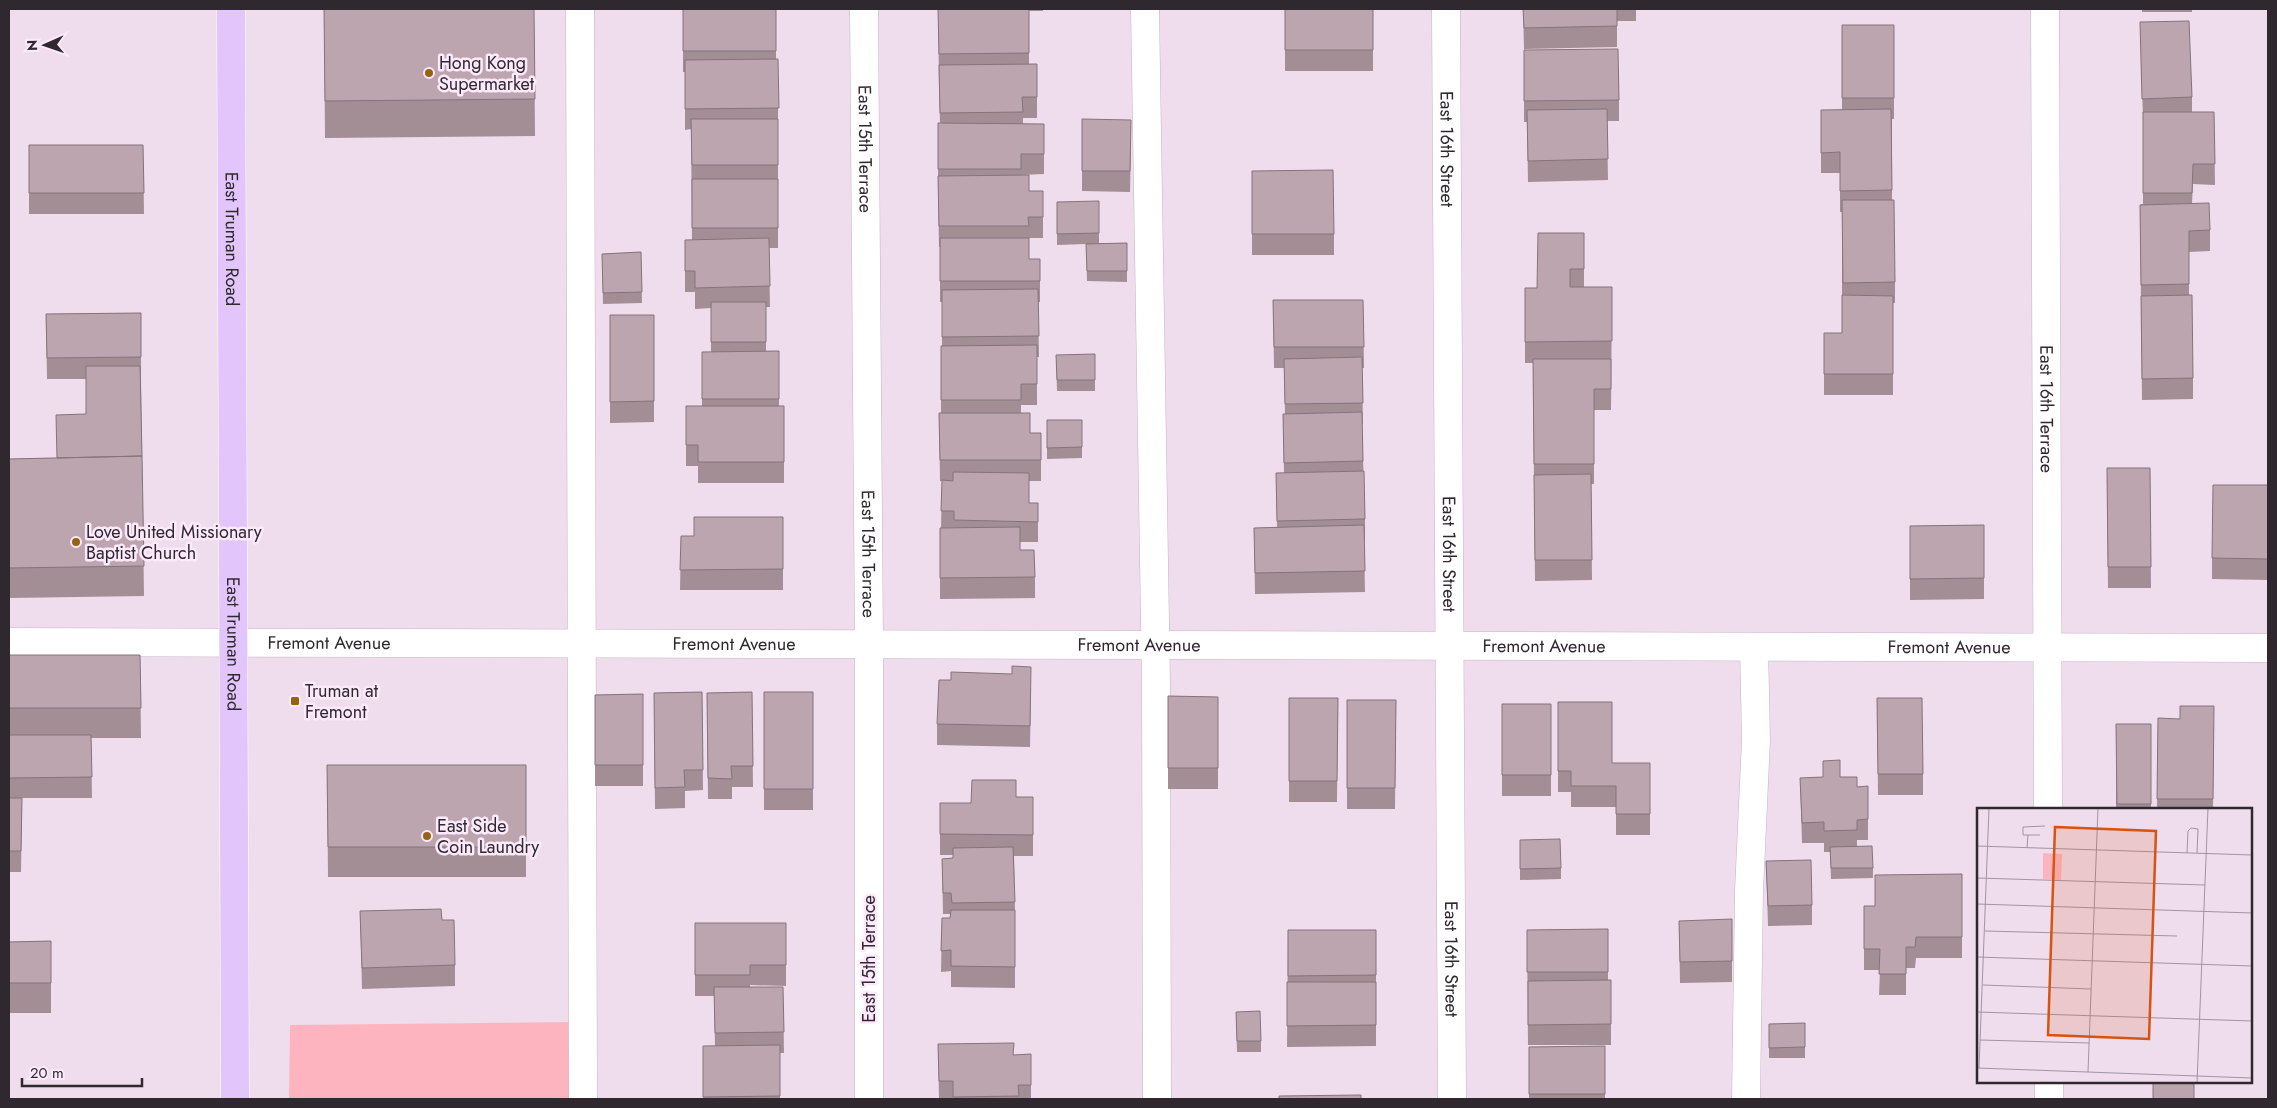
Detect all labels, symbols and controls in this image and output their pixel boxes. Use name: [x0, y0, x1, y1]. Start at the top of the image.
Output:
north arrow: [20, 20, 70, 70]
text: N: [22, 40, 42, 51]
place label: Hong Kong Supermarket: [439, 50, 535, 97]
marker: Hong Kong Supermarket: [423, 67, 435, 79]
street label: East 15th Terrace: [852, 85, 879, 213]
street label: East 16th Street: [1433, 91, 1460, 208]
street label: East Truman Road: [219, 172, 245, 306]
street label: East 16th Terrace: [2033, 345, 2060, 473]
street label: East 15th Terrace: [855, 490, 882, 618]
street label: East 16th Street: [1436, 496, 1462, 613]
place label: Love United Missionary Baptist Church: [86, 519, 262, 566]
marker: Love United Missionary Baptist Church: [70, 536, 82, 548]
street label: East Truman Road: [220, 577, 247, 711]
street label: Fremont Avenue: [267, 630, 391, 656]
street label: Fremont Avenue: [672, 631, 796, 657]
street label: Fremont Avenue: [1077, 632, 1201, 658]
street label: Fremont Avenue: [1482, 633, 1606, 659]
street label: Fremont Avenue: [1887, 634, 2011, 660]
place label: Truman at Fremont: [305, 678, 379, 725]
marker: Truman at Fremont: [289, 695, 301, 707]
inset map: [1977, 808, 2252, 1083]
place label: East Side Coin Laundry: [437, 813, 539, 860]
marker: East Side Coin Laundry: [421, 830, 433, 842]
street label: East 15th Terrace: [856, 895, 882, 1023]
street label: East 16th Street: [1438, 901, 1465, 1018]
scale bar: [22, 1056, 142, 1088]
text: 20 m: [30, 1062, 64, 1084]

